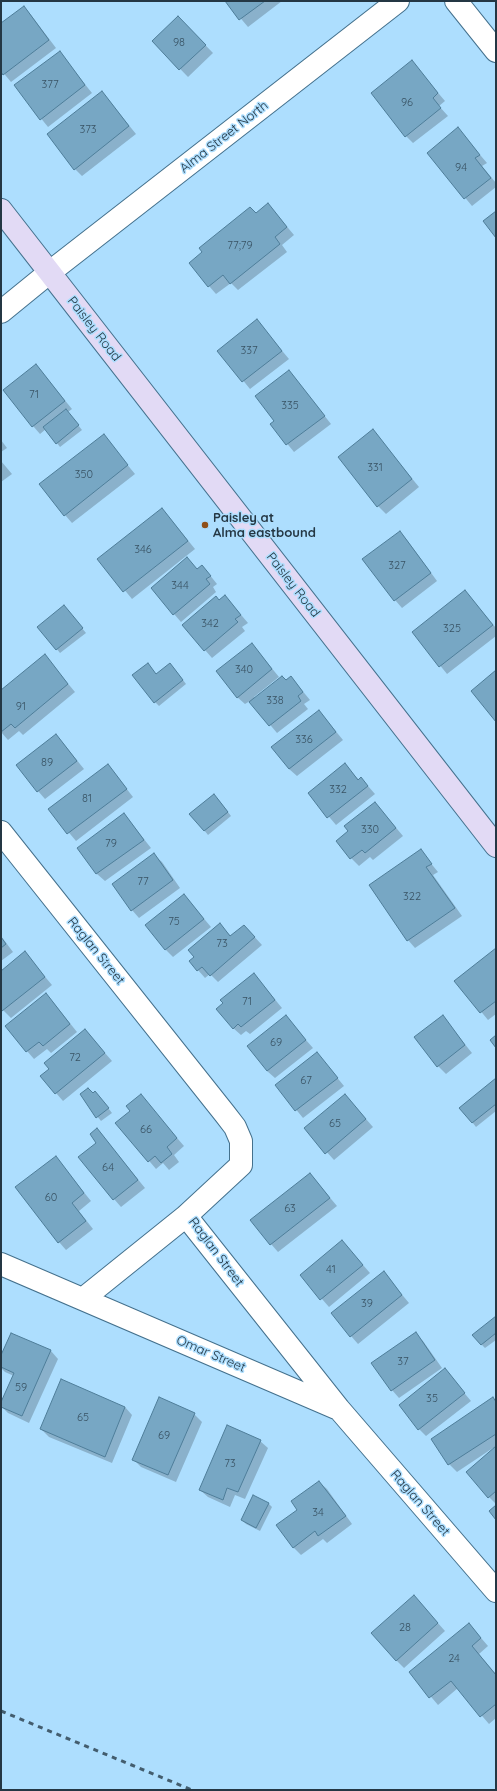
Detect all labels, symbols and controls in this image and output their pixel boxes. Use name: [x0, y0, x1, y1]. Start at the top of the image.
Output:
house number: 98: [173, 36, 185, 50]
house number: 377: [41, 78, 59, 92]
house number: 96: [401, 96, 413, 110]
street label: Alma Street North: [177, 98, 271, 176]
house number: 373: [79, 123, 97, 137]
house number: 94: [455, 161, 467, 175]
house number: 77;79: [227, 239, 253, 253]
street label: Paisley Road: [64, 294, 124, 364]
house number: 337: [240, 344, 258, 358]
house number: 71: [29, 388, 39, 402]
house number: 335: [281, 399, 299, 413]
house number: 331: [367, 461, 383, 475]
house number: 350: [75, 468, 93, 482]
place label: Paisley at Alma eastbound: [213, 510, 316, 541]
marker: Paisley at Alma eastbound: [200, 520, 210, 530]
house number: 346: [134, 543, 152, 557]
street label: Paisley Road: [263, 550, 323, 620]
house number: 327: [388, 559, 406, 573]
house number: 344: [171, 579, 189, 593]
house number: 342: [201, 617, 219, 631]
house number: 325: [443, 622, 461, 636]
house number: 340: [235, 663, 253, 677]
house number: 338: [266, 694, 284, 708]
house number: 91: [16, 700, 26, 714]
house number: 336: [295, 733, 313, 747]
house number: 89: [41, 756, 53, 770]
house number: 332: [329, 783, 347, 797]
house number: 81: [82, 792, 92, 806]
house number: 330: [361, 823, 379, 837]
house number: 79: [105, 837, 117, 851]
house number: 77: [137, 875, 149, 889]
house number: 322: [403, 890, 421, 904]
street label: Raglan Street: [64, 914, 128, 988]
house number: 75: [168, 915, 180, 929]
house number: 73: [216, 937, 228, 951]
house number: 71: [242, 995, 252, 1009]
house number: 69: [270, 1036, 282, 1050]
house number: 72: [69, 1051, 81, 1065]
house number: 67: [300, 1074, 312, 1088]
house number: 65: [329, 1117, 341, 1131]
house number: 66: [140, 1123, 152, 1137]
house number: 64: [102, 1161, 114, 1175]
house number: 60: [45, 1191, 57, 1205]
house number: 63: [284, 1202, 296, 1216]
street label: Raglan Street: [185, 1214, 247, 1290]
house number: 41: [326, 1263, 336, 1277]
house number: 39: [361, 1297, 373, 1311]
street label: Omar Street: [174, 1332, 248, 1376]
house number: 37: [397, 1355, 409, 1369]
house number: 59: [15, 1381, 27, 1395]
house number: 35: [426, 1392, 438, 1406]
house number: 65: [77, 1411, 89, 1425]
house number: 69: [158, 1429, 170, 1443]
house number: 73: [224, 1457, 236, 1471]
street label: Raglan Street: [387, 1467, 453, 1539]
house number: 34: [312, 1506, 324, 1520]
house number: 28: [399, 1621, 411, 1635]
house number: 24: [448, 1652, 460, 1666]

